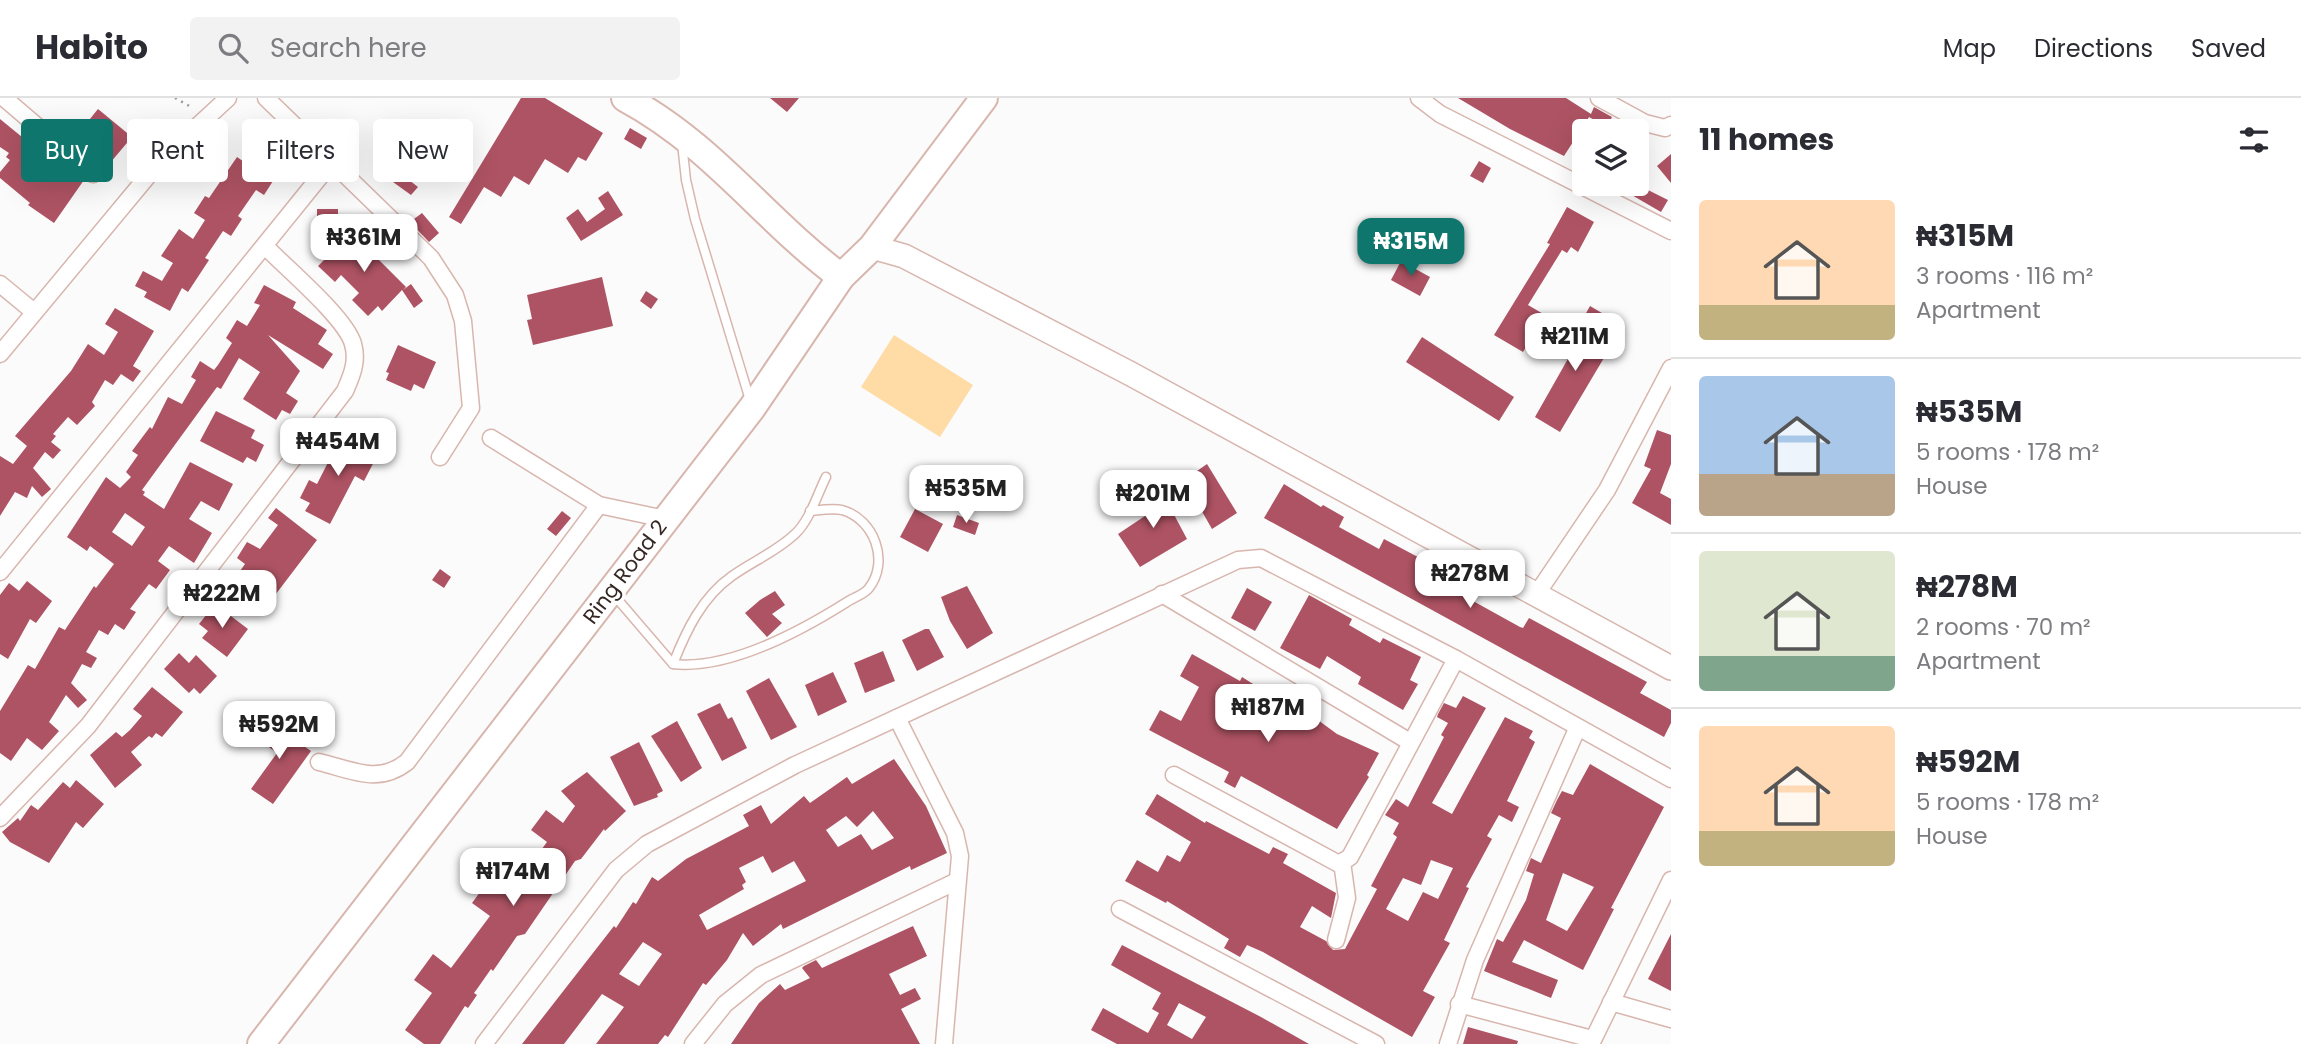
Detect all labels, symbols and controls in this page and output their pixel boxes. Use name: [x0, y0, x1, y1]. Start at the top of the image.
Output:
search box: [190, 17, 680, 80]
text: Habito: [35, 24, 148, 71]
icon: search: [214, 29, 252, 67]
text: Search here: [270, 30, 427, 66]
text: Map: [1943, 32, 1996, 65]
text: Directions: [2034, 32, 2153, 65]
text: Saved: [2191, 32, 2266, 65]
text: 11 homes: [1699, 118, 1834, 161]
chip: Buy: [21, 119, 113, 182]
chip: Rent: [127, 119, 228, 182]
chip: Filters: [242, 119, 359, 182]
chip: New: [373, 119, 473, 182]
map controls: [1572, 119, 1649, 196]
button: layers: [1572, 119, 1649, 196]
icon: filters: [2235, 121, 2273, 159]
pin: ₦361M: [315, 214, 413, 274]
text: ₦315M: [1916, 214, 2014, 257]
pin: ₦315M: [1362, 218, 1460, 278]
text: ₦361M: [327, 221, 401, 253]
text: ₦315M: [1373, 225, 1449, 257]
icon: home: [1755, 228, 1839, 312]
text: 3 rooms · 116 m²: [1916, 260, 2093, 292]
text: Apartment: [1916, 294, 2041, 326]
pin: ₦211M: [1526, 314, 1624, 373]
text: ₦211M: [1541, 320, 1609, 352]
text: ₦535M: [1916, 390, 2022, 433]
icon: home: [1755, 404, 1839, 488]
pin: ₦454M: [289, 418, 387, 478]
text: ₦454M: [296, 425, 380, 457]
text: 5 rooms · 178 m²: [1916, 436, 2099, 468]
pin: ₦535M: [917, 466, 1015, 525]
pin: ₦201M: [1104, 470, 1202, 530]
text: House: [1916, 470, 1988, 502]
text: ₦535M: [925, 472, 1007, 504]
text: ₦201M: [1116, 477, 1190, 509]
street label: Ring Road 2: [576, 514, 673, 630]
pin: ₦278M: [1421, 550, 1519, 610]
text: ₦278M: [1431, 557, 1509, 589]
text: ₦278M: [1916, 565, 2018, 608]
pin: ₦222M: [173, 570, 271, 630]
text: ₦222M: [183, 577, 261, 609]
icon: home: [1755, 579, 1839, 663]
text: 2 rooms · 70 m²: [1916, 611, 2091, 643]
text: Apartment: [1916, 645, 2041, 677]
pin: ₦187M: [1219, 684, 1317, 744]
text: ₦187M: [1231, 691, 1305, 723]
pin: ₦592M: [230, 702, 328, 761]
text: ₦592M: [239, 708, 319, 740]
text: ₦592M: [1916, 740, 2020, 783]
icon: home: [1755, 754, 1839, 838]
text: 5 rooms · 178 m²: [1916, 786, 2099, 818]
text: House: [1916, 820, 1988, 852]
pin: ₦174M: [464, 848, 562, 908]
text: ₦174M: [476, 855, 550, 887]

